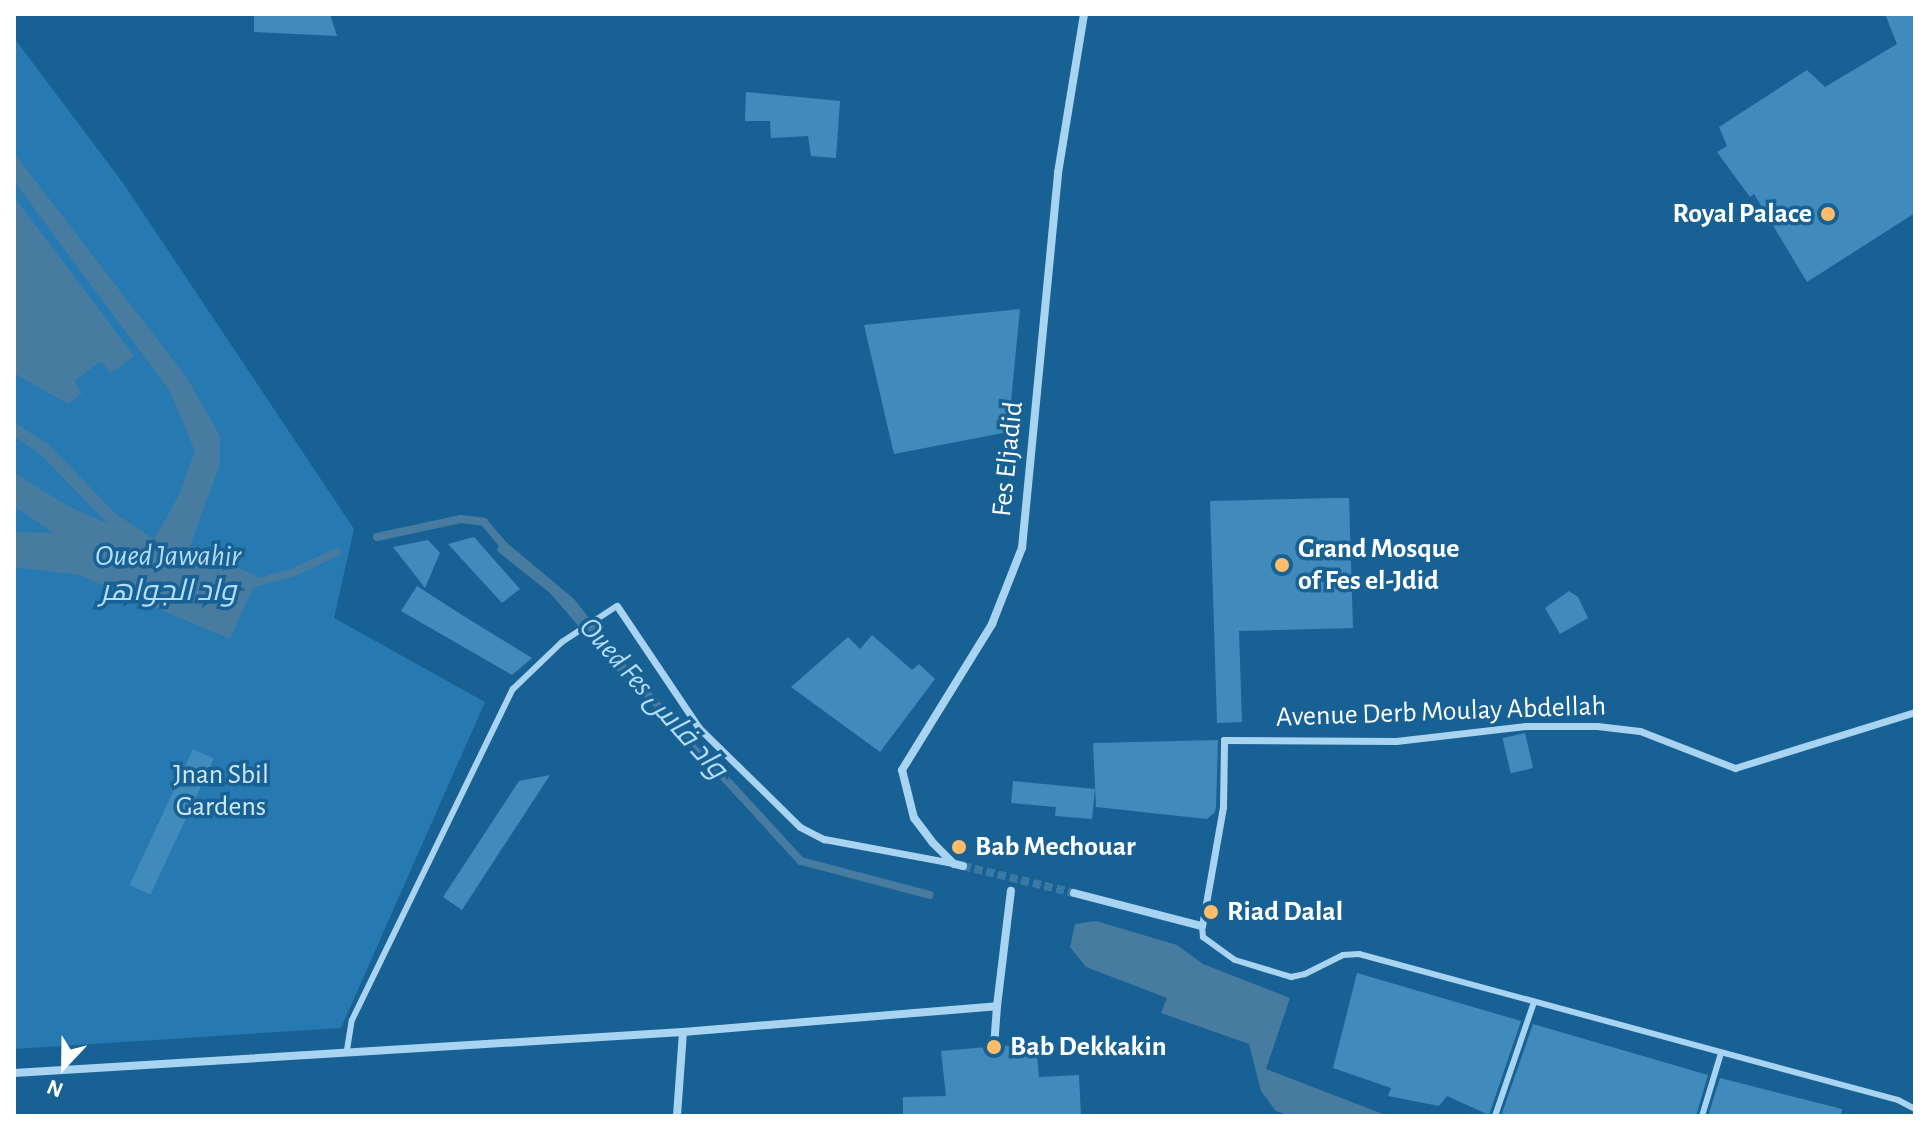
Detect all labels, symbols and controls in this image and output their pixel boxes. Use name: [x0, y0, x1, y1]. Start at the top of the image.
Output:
place label: Royal Palace: [1673, 197, 1812, 231]
marker: Royal Palace: [1819, 205, 1837, 223]
street label: Fes Eljadid: [985, 400, 1031, 518]
place label: Grand Mosque of Fes el-Jdid: [1298, 532, 1460, 598]
water label: Oued Jawahir واد الجواهر: [95, 538, 241, 608]
marker: Grand Mosque of Fes el-Jdid: [1273, 556, 1291, 574]
water label: Oued Fes واد فاس: [571, 610, 735, 786]
street label: Avenue Derb Moulay Abdellah: [1275, 689, 1607, 735]
park label: Jnan Sbil Gardens: [173, 758, 269, 824]
place label: Bab Mechouar: [975, 830, 1136, 864]
marker: Bab Mechouar: [950, 838, 968, 856]
place label: Riad Dalal: [1227, 895, 1343, 929]
marker: Riad Dalal: [1202, 903, 1220, 921]
north arrow: [24, 1026, 104, 1106]
place label: Bab Dekkakin: [1010, 1030, 1167, 1064]
marker: Bab Dekkakin: [985, 1038, 1003, 1056]
text: N: [44, 1075, 66, 1101]

